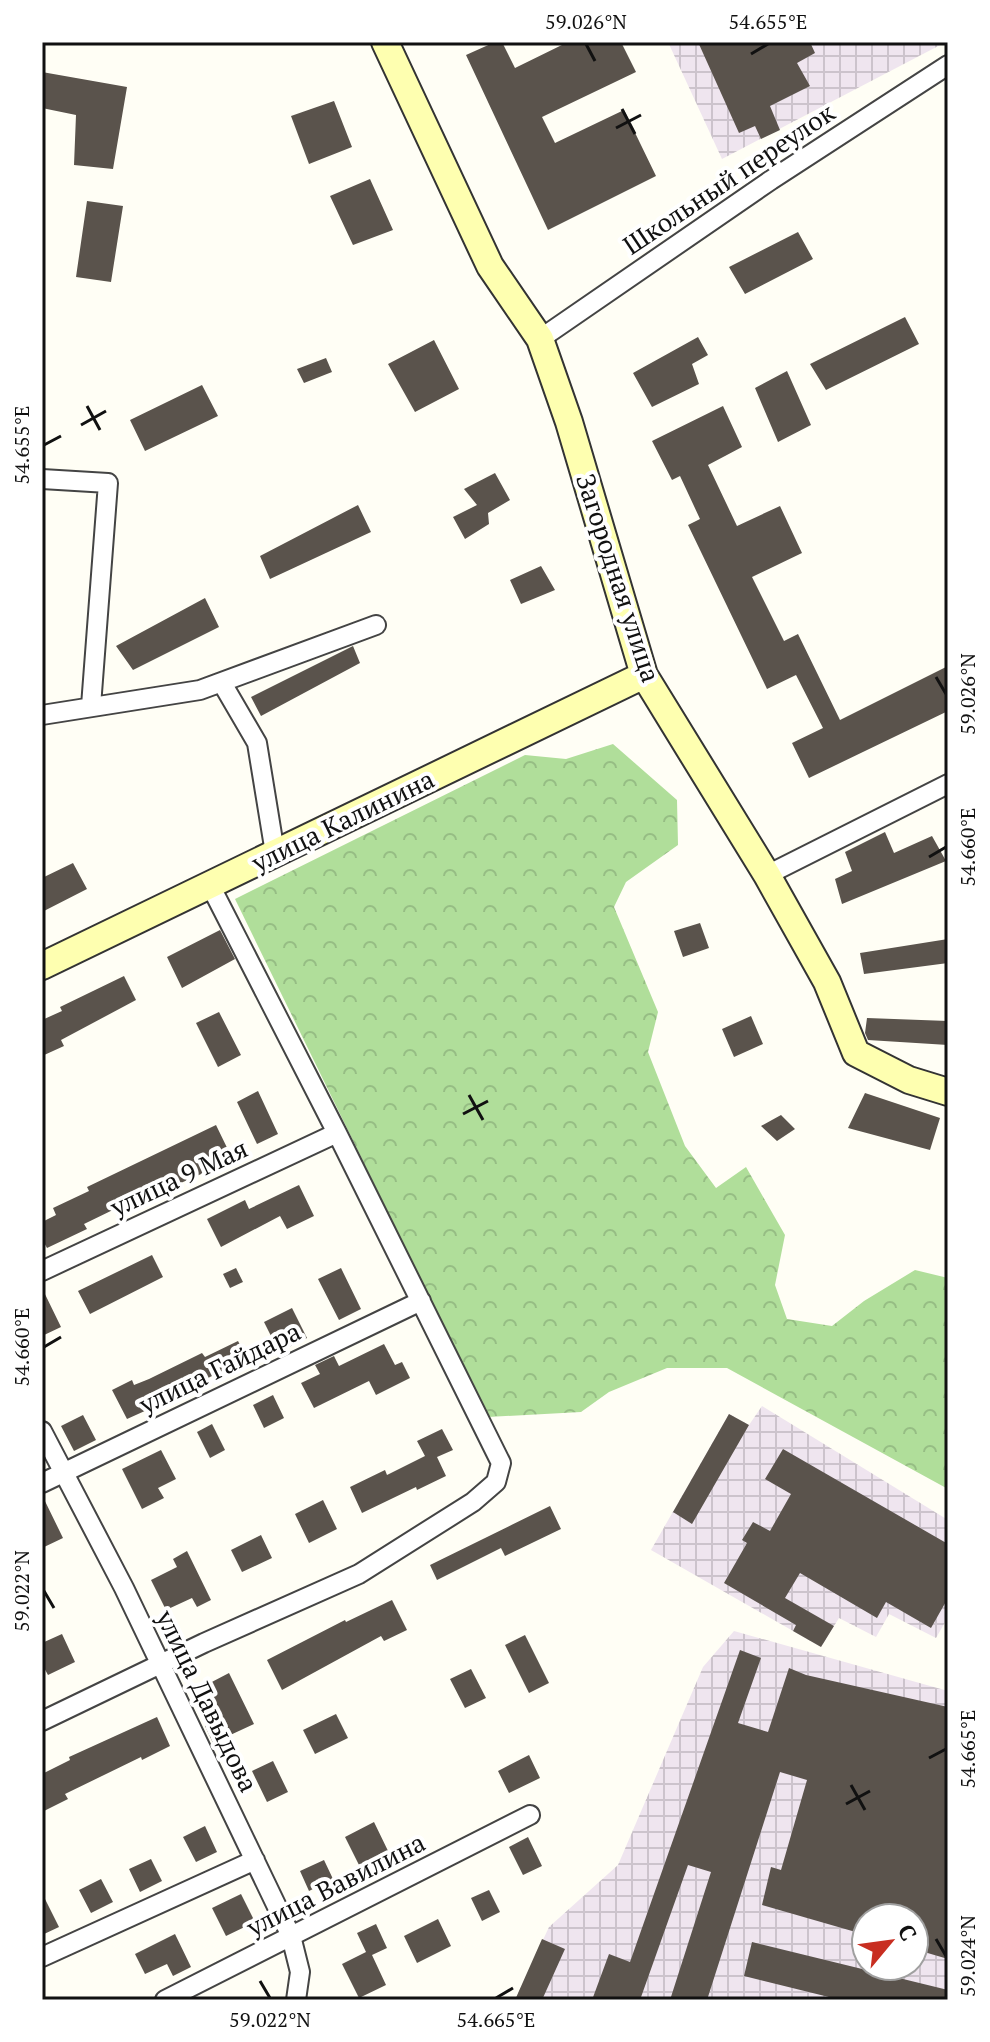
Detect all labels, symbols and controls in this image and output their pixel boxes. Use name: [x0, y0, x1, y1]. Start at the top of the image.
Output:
text: 59.026°N: [545, 8, 627, 35]
text: 54.655°E: [729, 8, 808, 35]
street label: Школьный переулок: [616, 94, 841, 262]
text: 54.655°E: [8, 406, 35, 485]
street label: Загородная улица: [569, 469, 669, 686]
text: 59.026°N: [954, 653, 981, 735]
street label: улица Калинина: [245, 761, 439, 879]
text: 54.660°E: [954, 808, 981, 887]
street label: улица 9 Мая: [104, 1130, 253, 1224]
text: 54.660°E: [8, 1308, 35, 1387]
street label: улица Гайдара: [132, 1313, 306, 1421]
text: 59.022°N: [8, 1550, 35, 1632]
street label: улица Давыдова: [149, 1603, 267, 1797]
text: 54.665°E: [954, 1710, 981, 1789]
street label: улица Вавилина: [240, 1825, 430, 1944]
north arrow: [850, 1902, 930, 1982]
text: 59.024°N: [954, 1915, 981, 1997]
text: С: [892, 1919, 924, 1945]
text: 59.022°N: [229, 2006, 311, 2033]
text: 54.665°E: [457, 2006, 536, 2033]

